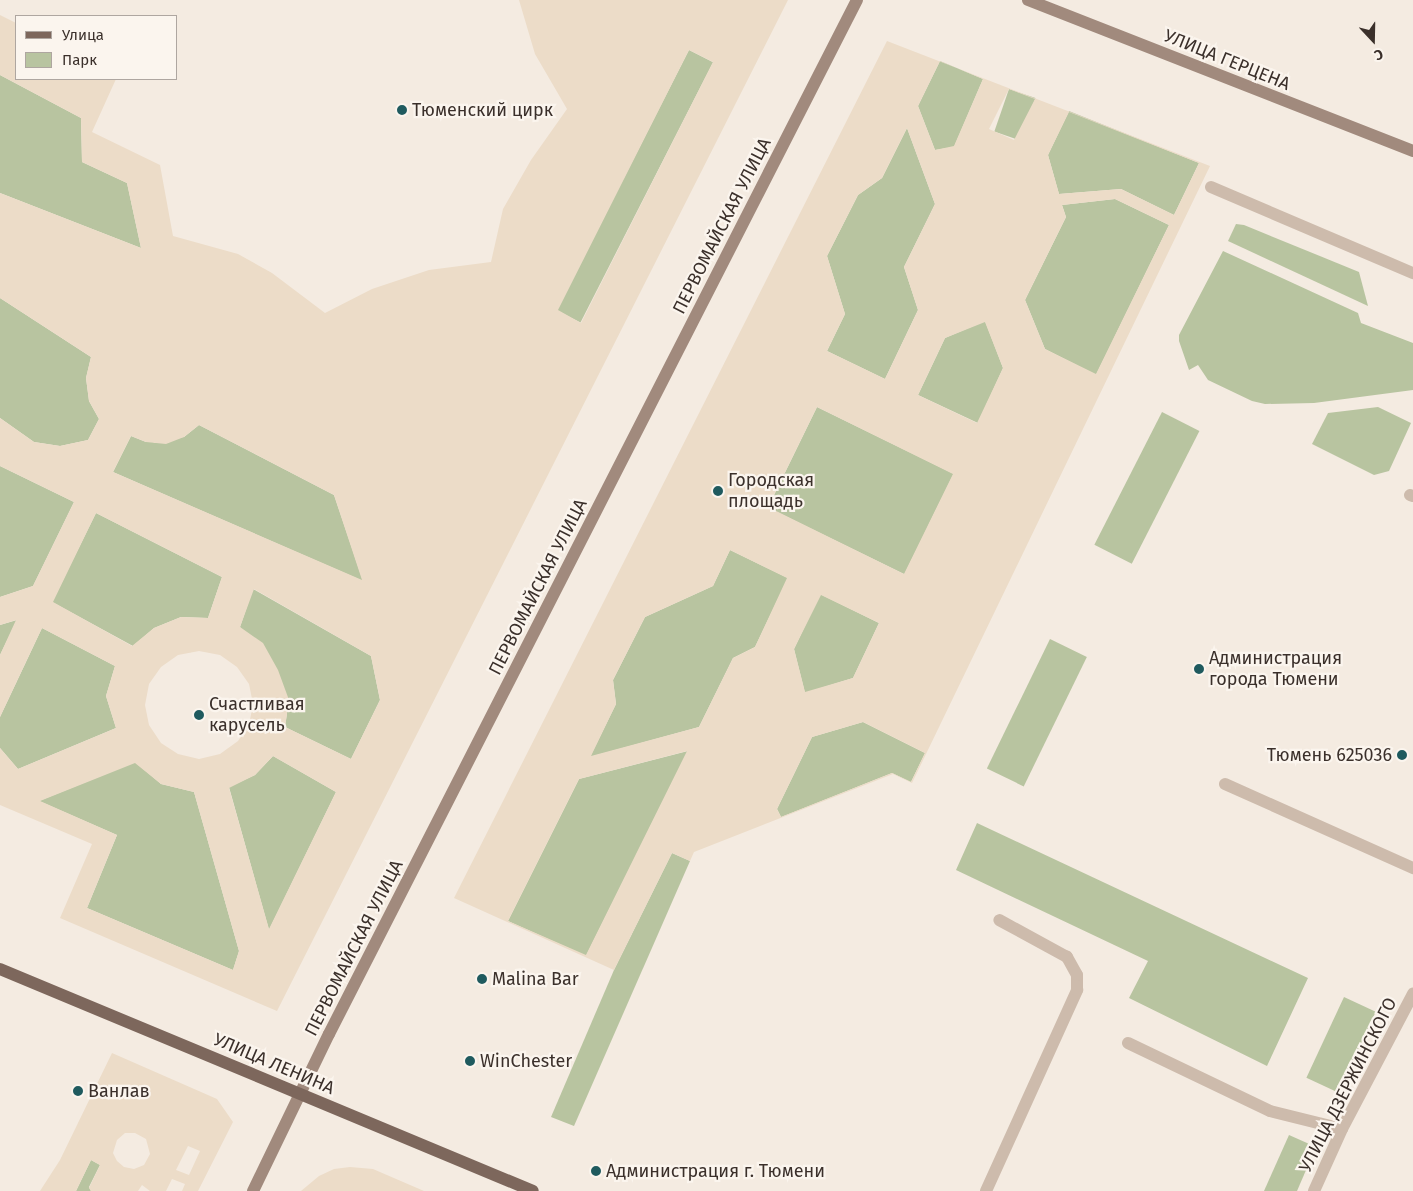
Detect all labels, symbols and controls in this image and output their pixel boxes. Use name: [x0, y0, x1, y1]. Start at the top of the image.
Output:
legend: [15, 15, 178, 80]
north arrow: [1348, 15, 1398, 65]
street label: УЛИЦА ГЕРЦЕНА: [1161, 25, 1293, 95]
text: Улица: [62, 26, 104, 44]
text: С: [1372, 45, 1385, 64]
text: Парк: [62, 51, 97, 69]
place label: Тюменский цирк: [412, 99, 553, 121]
marker: Тюменский цирк: [396, 104, 408, 116]
street label: ПЕРВОМАЙСКАЯ УЛИЦА: [668, 134, 776, 318]
place label: Городская площадь: [728, 470, 814, 512]
marker: Городская площадь: [712, 485, 724, 497]
street label: ПЕРВОМАЙСКАЯ УЛИЦА: [484, 495, 592, 679]
place label: Администрация города Тюмени: [1209, 648, 1342, 691]
marker: Администрация города Тюмени: [1193, 663, 1205, 675]
place label: Счастливая карусель: [209, 694, 305, 736]
marker: Счастливая карусель: [193, 709, 205, 721]
place label: Тюмень 625036: [1267, 744, 1392, 766]
marker: Тюмень 625036: [1396, 749, 1408, 761]
street label: ПЕРВОМАЙСКАЯ УЛИЦА: [300, 856, 408, 1040]
place label: Malina Bar: [492, 968, 579, 990]
marker: Malina Bar: [476, 973, 488, 985]
street label: УЛИЦА ДЗЕРЖИНСКОГО: [1295, 994, 1401, 1176]
street label: УЛИЦА ЛЕНИНА: [210, 1029, 338, 1099]
place label: WinChester: [480, 1050, 572, 1072]
marker: WinChester: [464, 1055, 476, 1067]
place label: Ванлав: [88, 1080, 150, 1102]
marker: Ванлав: [72, 1085, 84, 1097]
place label: Администрация г. Тюмени: [606, 1160, 825, 1182]
marker: Администрация г. Тюмени: [590, 1165, 602, 1177]

